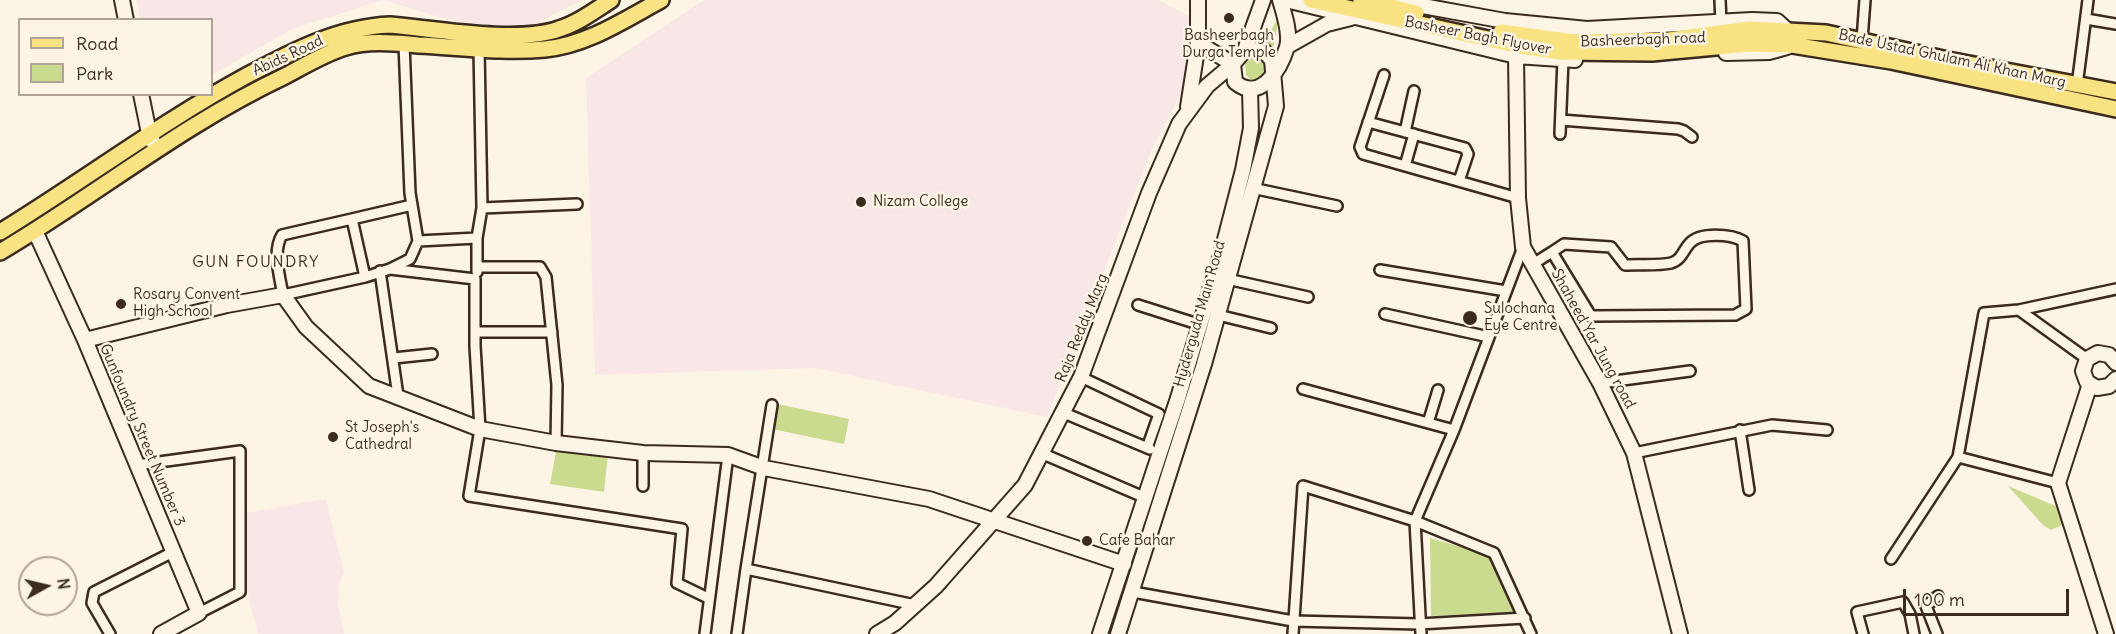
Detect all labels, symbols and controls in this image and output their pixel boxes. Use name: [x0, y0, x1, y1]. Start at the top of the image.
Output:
marker: Basheerbagh Durga Temple: [1222, 11, 1236, 25]
street label: Basheer Bagh Flyover: [1403, 13, 1553, 59]
legend: [18, 18, 213, 96]
street label: Bade Ustad Ghulam Ali Khan Marg: [1837, 26, 2067, 92]
place label: Basheerbagh Durga Temple: [1182, 27, 1276, 62]
street label: Basheerbagh road: [1580, 29, 1706, 51]
text: Road: [76, 32, 118, 55]
street label: Abids Road: [250, 32, 326, 80]
text: Park: [76, 62, 113, 85]
place label: Nizam College: [873, 193, 968, 211]
marker: Nizam College: [854, 195, 868, 209]
street label: Hyderguda Main Road: [1170, 239, 1230, 389]
district label: GUN FOUNDRY: [192, 252, 320, 272]
street label: Shaheed Yar Jung road: [1547, 266, 1639, 412]
street label: Raja Reddy Marg: [1052, 271, 1112, 385]
place label: Rosary Convent High School: [133, 286, 240, 321]
marker: Rosary Convent High School: [114, 297, 128, 311]
place label: Sulochana Eye Centre: [1484, 300, 1558, 335]
marker: Sulochana Eye Centre: [1461, 309, 1479, 327]
street label: Gunfoundry Street Number 3: [95, 341, 189, 529]
place label: St Joseph's Cathedral: [345, 419, 419, 454]
marker: St Joseph's Cathedral: [326, 430, 340, 444]
place label: Cafe Bahar: [1099, 532, 1175, 550]
marker: Cafe Bahar: [1080, 534, 1094, 548]
north arrow: [18, 556, 78, 616]
text: N: [53, 577, 75, 591]
scale bar: [1906, 577, 2072, 615]
text: 100 m: [1914, 588, 1965, 611]

